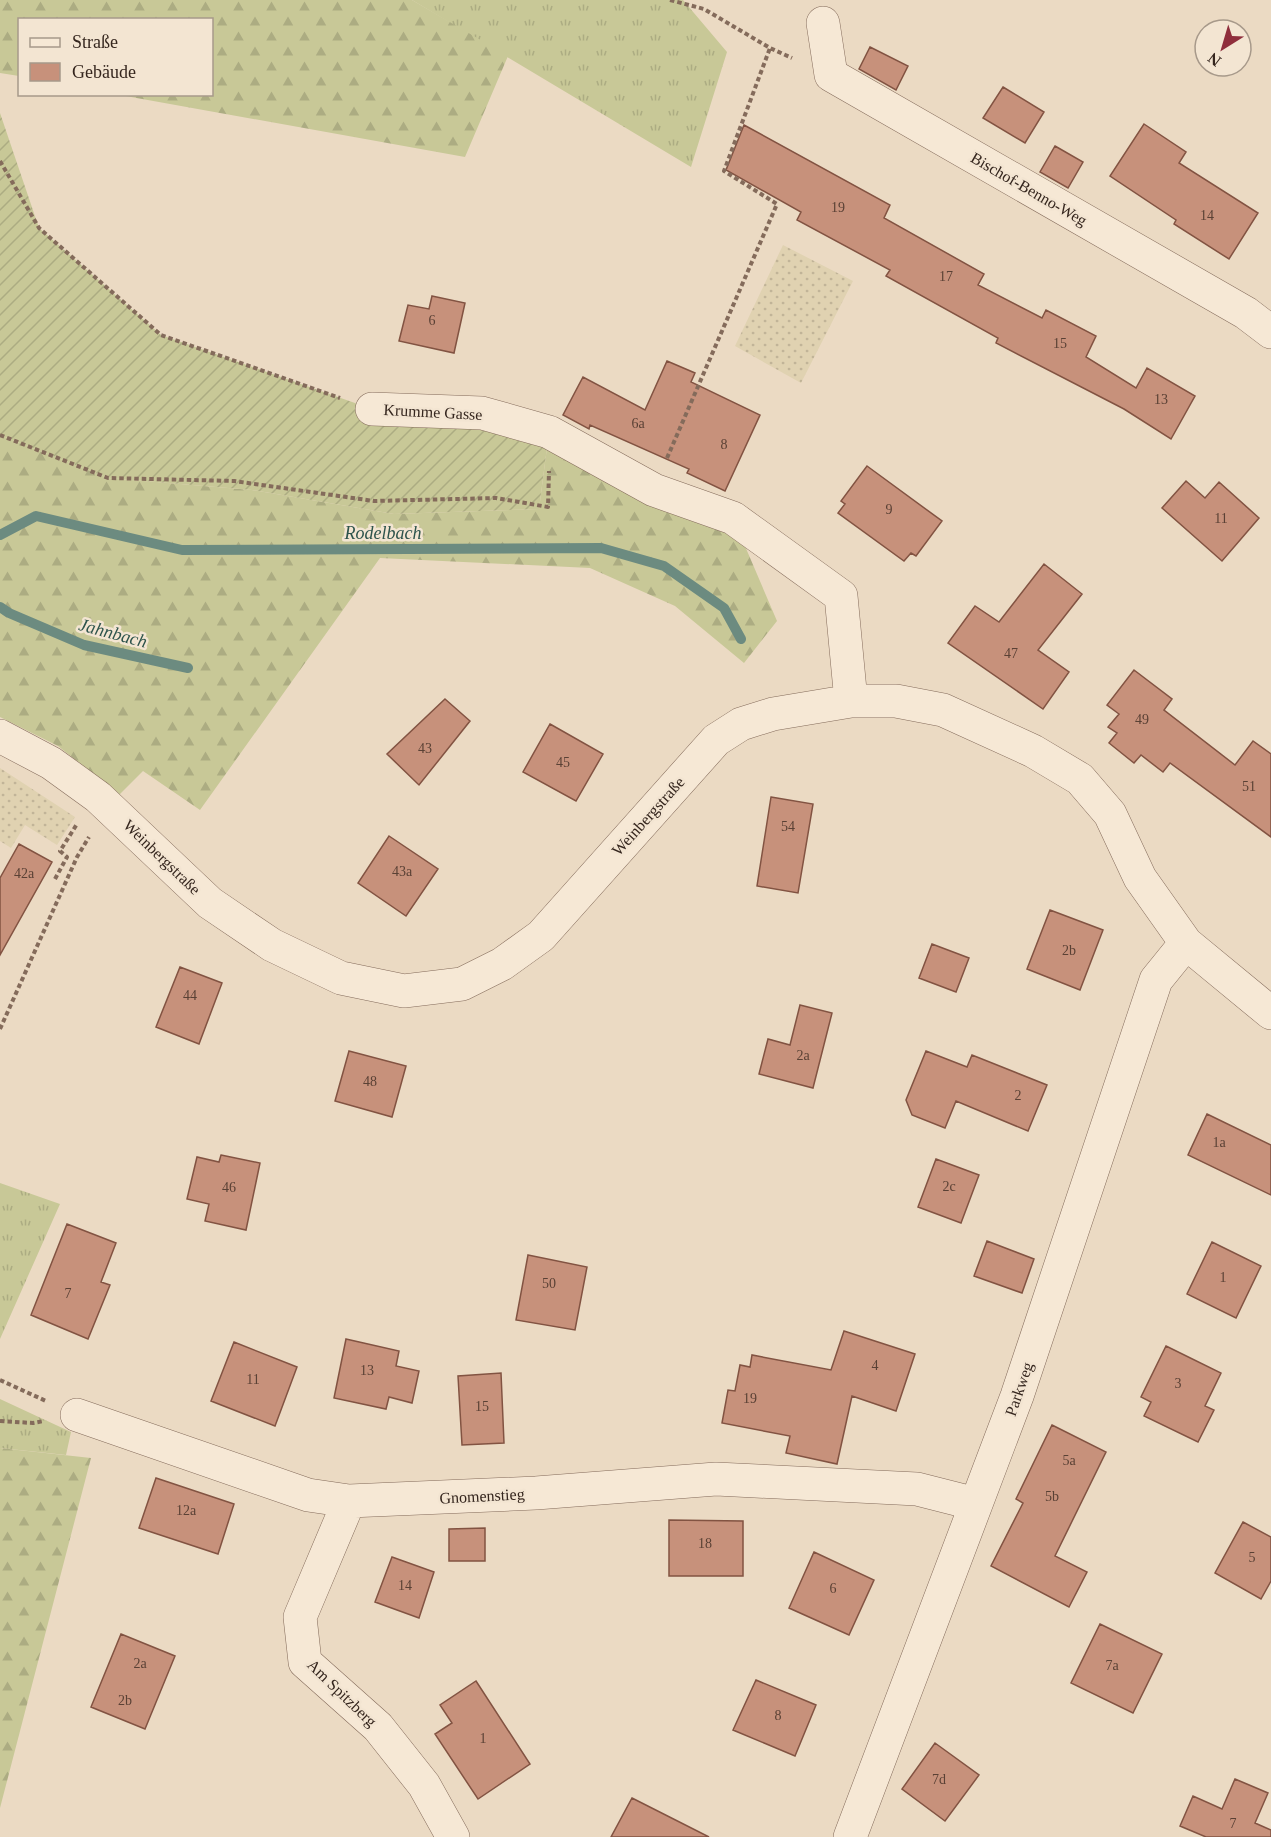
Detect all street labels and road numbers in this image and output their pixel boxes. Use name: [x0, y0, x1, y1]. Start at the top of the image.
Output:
street label: Bischof-Benno-Weg: [967, 149, 1090, 230]
street label: Krumme Gasse: [383, 401, 483, 423]
street label: Weinbergstraße: [608, 773, 688, 859]
street label: Weinbergstraße: [120, 816, 204, 898]
street label: Parkweg: [1002, 1360, 1037, 1419]
street label: Gnomenstieg: [439, 1485, 525, 1508]
street label: Am Spitzberg: [303, 1656, 380, 1731]

